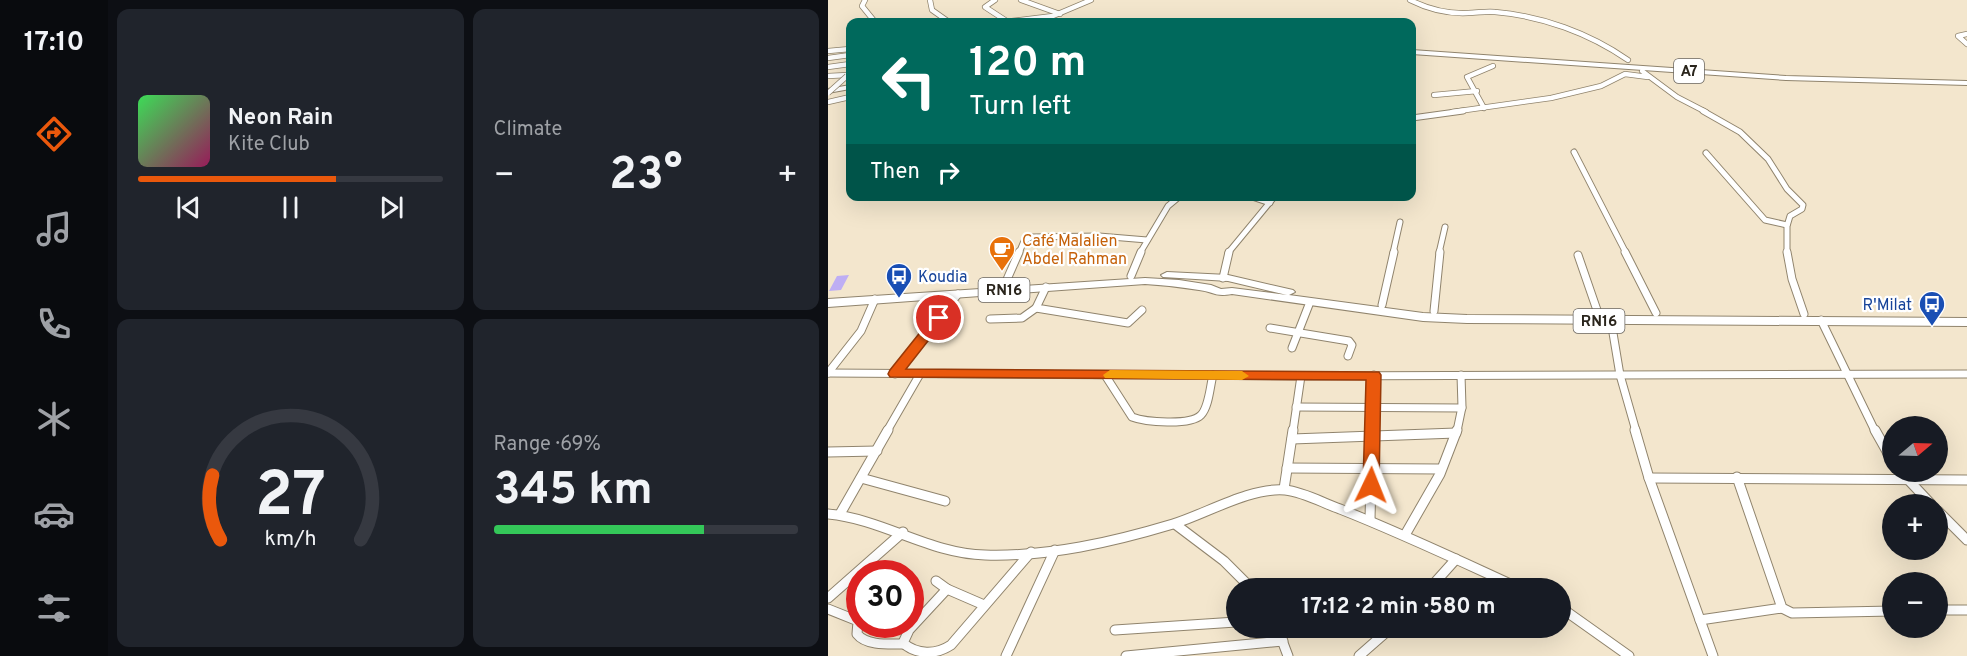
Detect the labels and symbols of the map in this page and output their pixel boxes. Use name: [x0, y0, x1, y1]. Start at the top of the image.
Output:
road number: A7: [1674, 59, 1704, 83]
place label: Café Malalien Abdel Rahman: [1022, 232, 1127, 270]
cafe icon: Café Malalien Abdel Rahman: [987, 234, 1017, 272]
bus stop icon: Koudia: [884, 261, 914, 299]
place label: Koudia: [918, 268, 968, 288]
road number: RN16: [978, 278, 1029, 302]
bus stop icon: R'Milat: [1917, 289, 1947, 327]
pin: [913, 292, 964, 343]
place label: R'Milat: [1863, 296, 1912, 316]
road number: RN16: [1574, 309, 1624, 333]
north arrow: [1882, 416, 1948, 482]
position arrow: [1339, 453, 1403, 517]
speed limit sign: 30: [846, 560, 924, 638]

